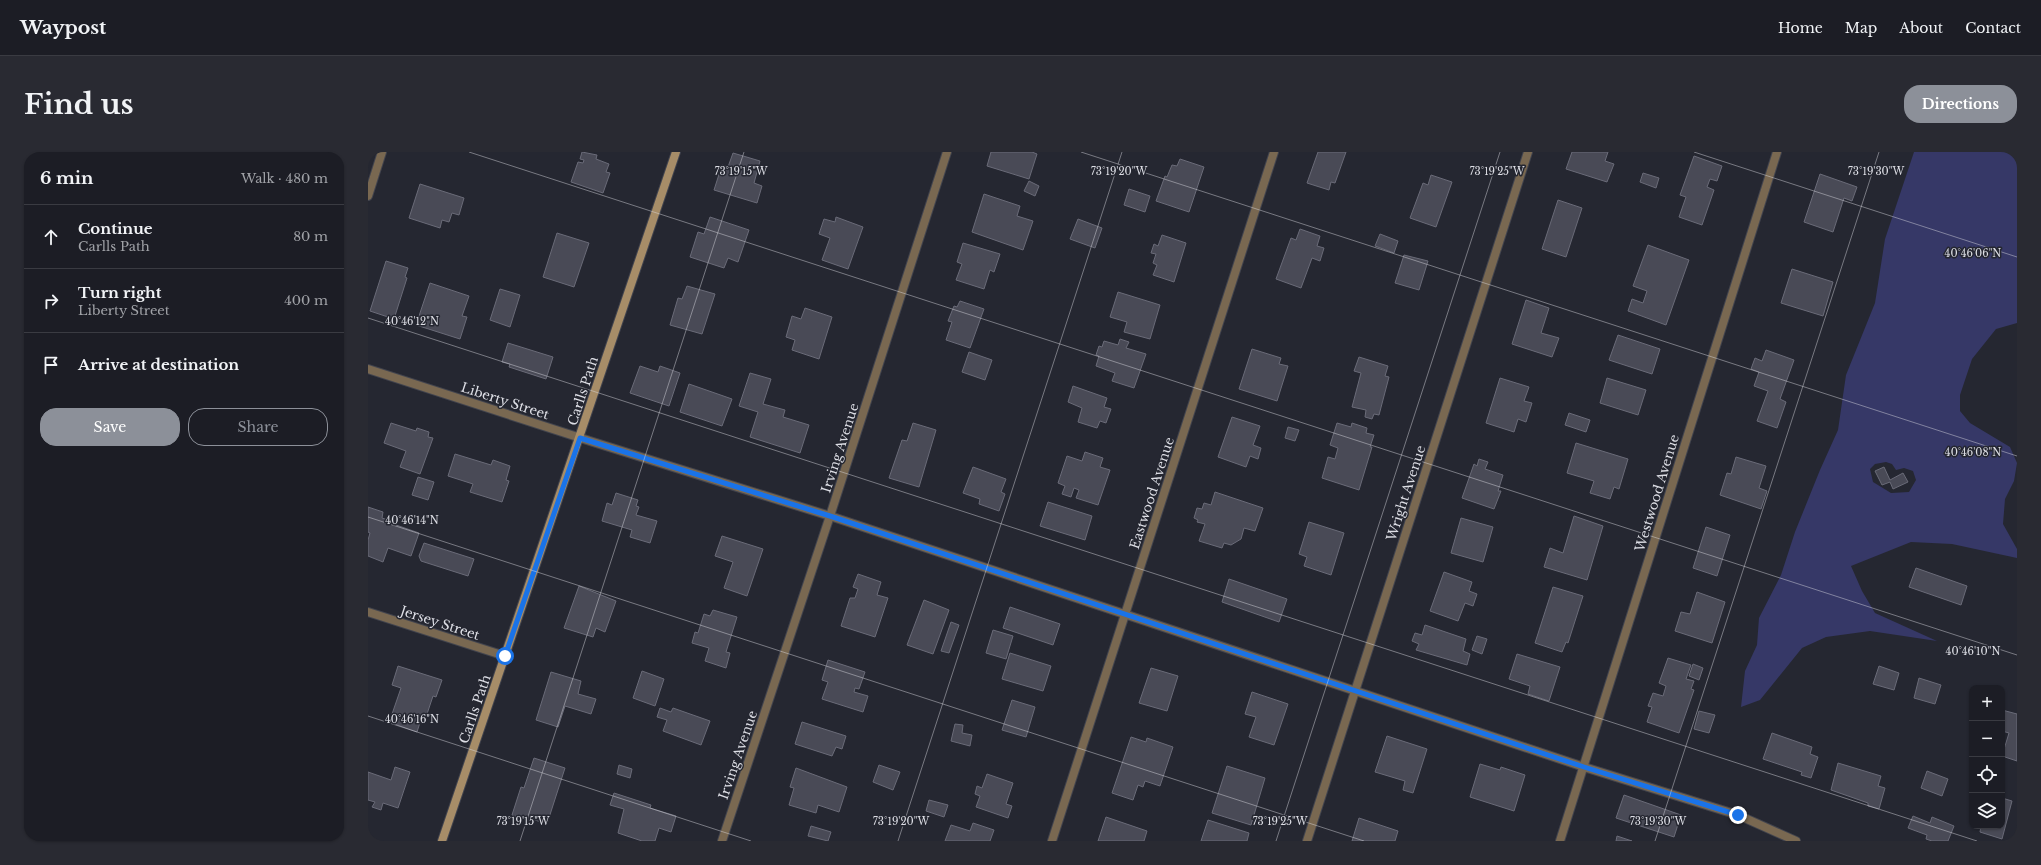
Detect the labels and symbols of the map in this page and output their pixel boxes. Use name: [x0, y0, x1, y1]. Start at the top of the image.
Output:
text: 73°19'15"W: [714, 165, 768, 178]
text: 73°19'20"W: [1091, 165, 1147, 178]
text: 73°19'25"W: [1470, 165, 1525, 178]
text: 73°19'30"W: [1848, 165, 1904, 178]
text: 40°46'06"N: [1945, 247, 2001, 260]
text: 40°46'12"N: [385, 315, 439, 328]
street label: Carlls Path: [564, 354, 602, 428]
street label: Liberty Street: [459, 379, 551, 423]
street label: Irving Avenue: [818, 401, 862, 495]
street label: Westwood Avenue: [1631, 432, 1683, 555]
street label: Eastwood Avenue: [1126, 435, 1178, 551]
street label: Wright Avenue: [1382, 443, 1429, 544]
text: 40°46'08"N: [1945, 446, 2001, 459]
text: 40°46'14"N: [385, 514, 439, 527]
street label: Jersey Street: [396, 602, 482, 644]
text: 40°46'10"N: [1946, 645, 2000, 658]
route start: [496, 647, 514, 665]
street label: Carlls Path: [455, 672, 495, 746]
street label: Irving Avenue: [715, 708, 761, 802]
text: 40°46'16"N: [385, 713, 439, 726]
route end: [1729, 806, 1747, 824]
text: 73°19'15"W: [496, 815, 550, 828]
text: 73°19'20"W: [873, 815, 929, 828]
text: 73°19'25"W: [1253, 815, 1308, 828]
text: 73°19'30"W: [1630, 815, 1686, 828]

